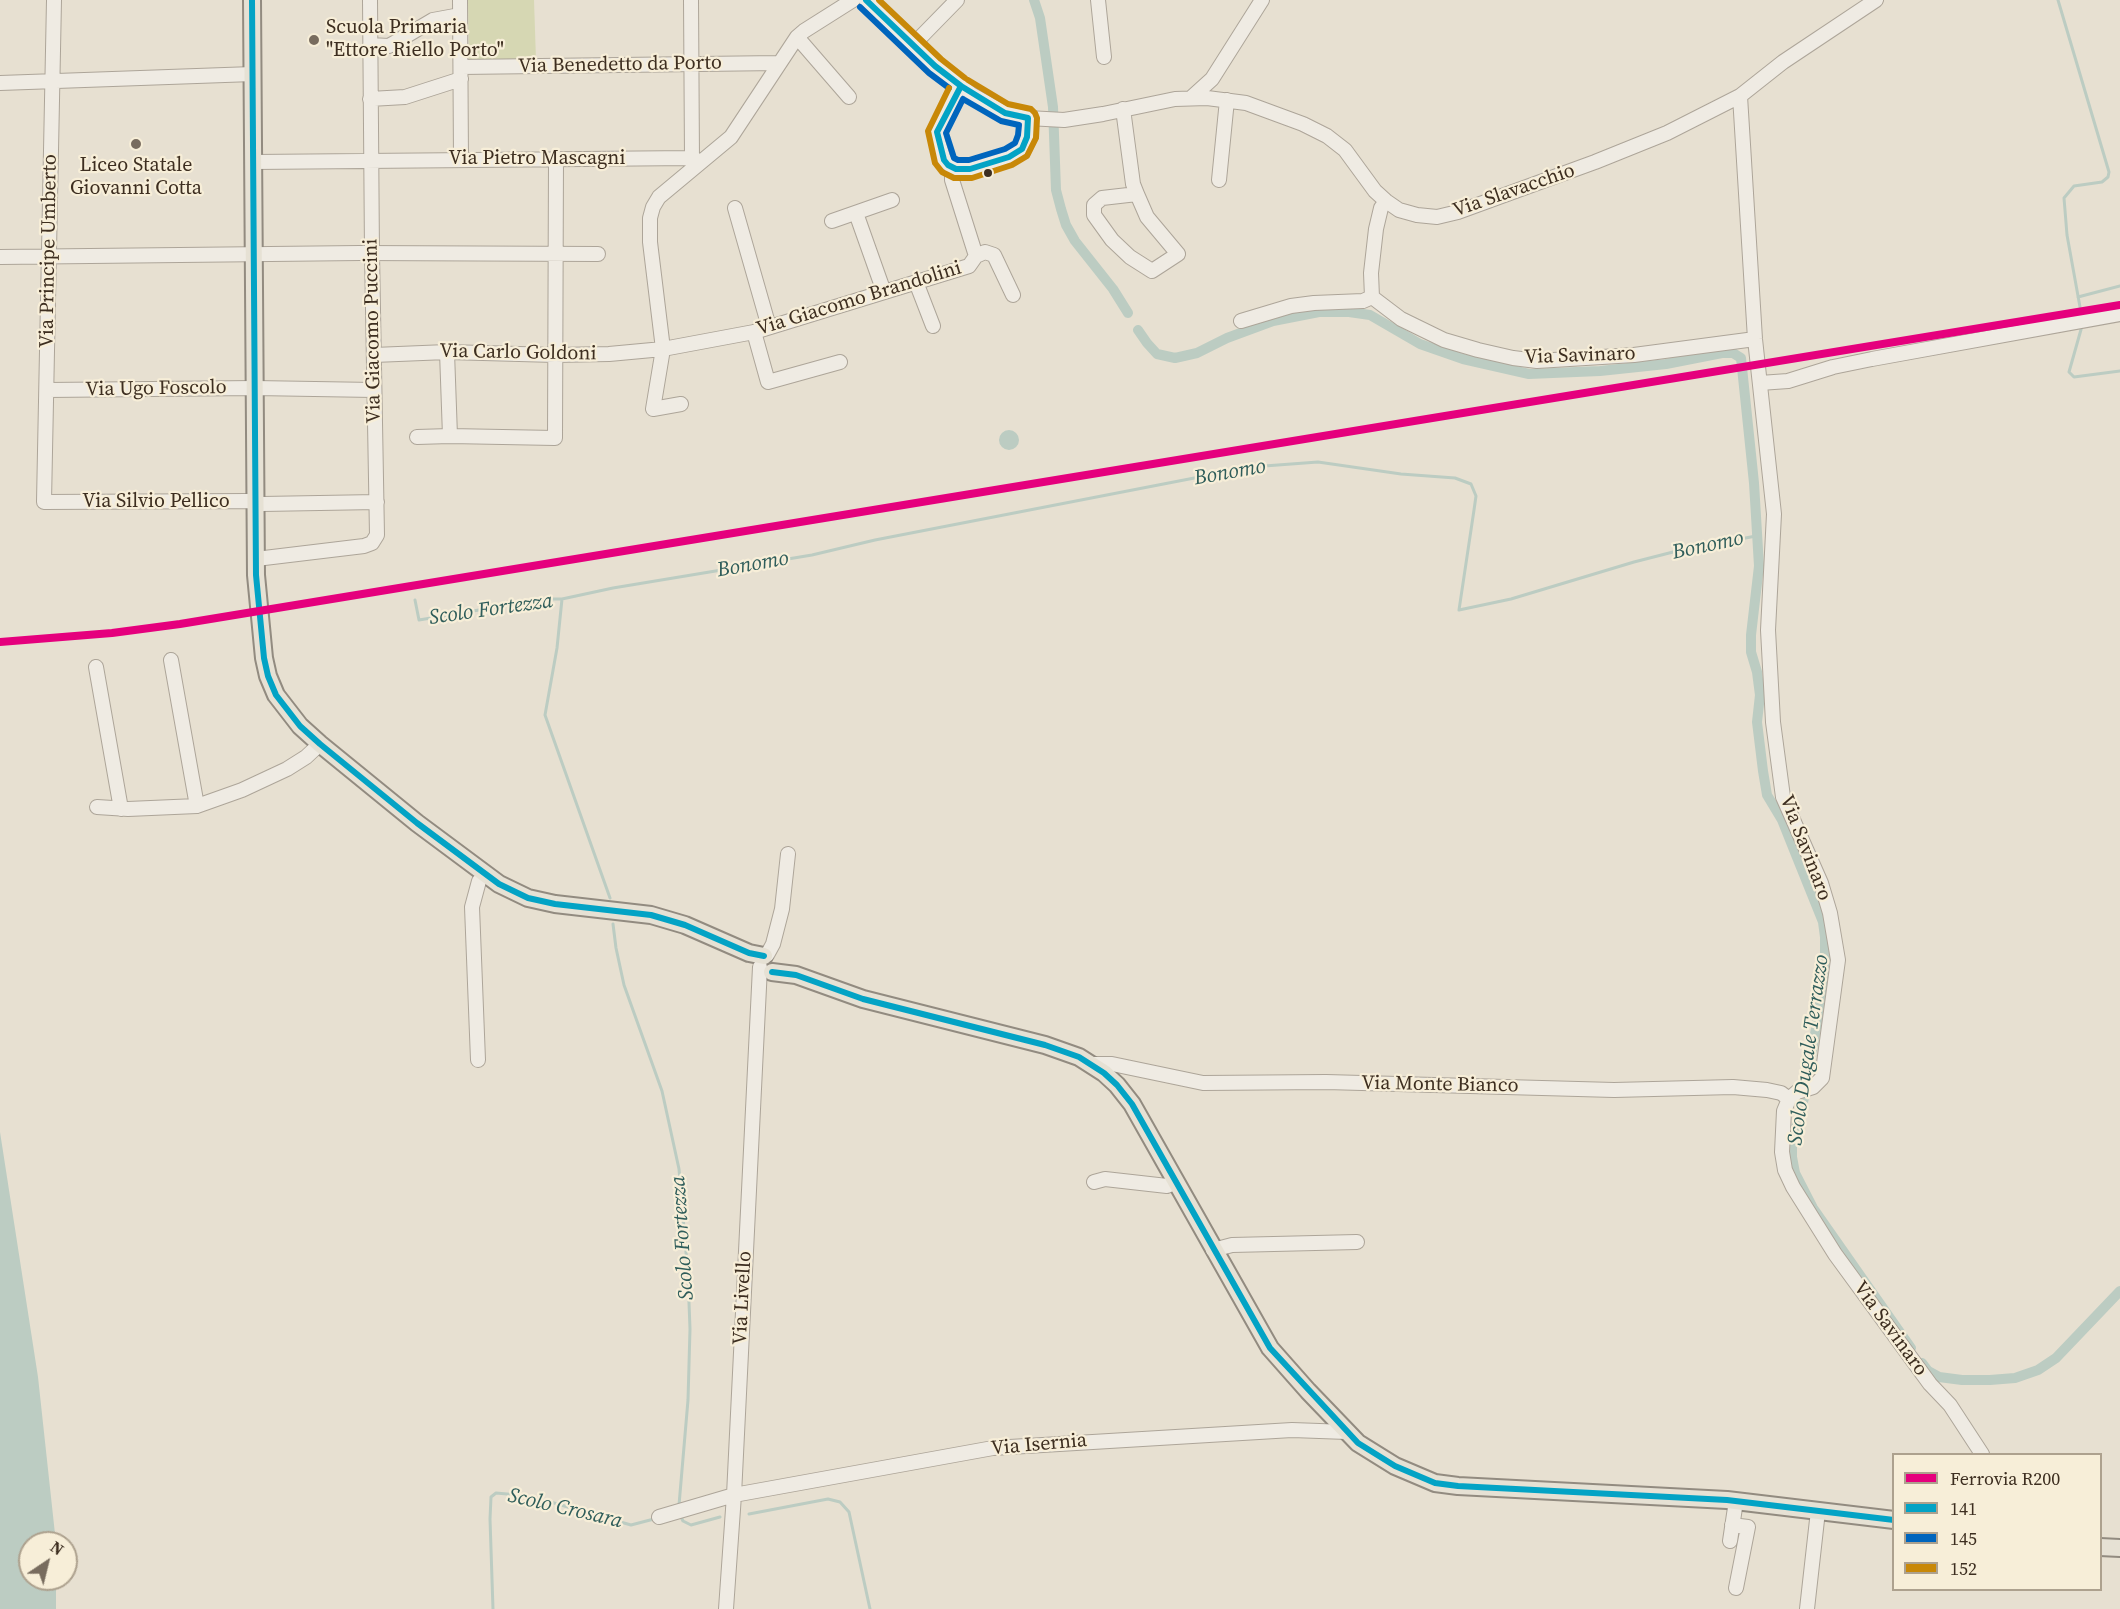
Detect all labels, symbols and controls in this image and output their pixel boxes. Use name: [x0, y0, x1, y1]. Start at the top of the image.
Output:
place label: Scuola Primaria "Ettore Riello Porto": [326, 16, 504, 63]
marker: Scuola Primaria "Ettore Riello Porto": [307, 33, 321, 47]
street label: Via Benedetto da Porto: [518, 51, 722, 79]
marker: Liceo Statale Giovanni Cotta: [129, 137, 143, 151]
street label: Via Pietro Mascagni: [449, 147, 625, 171]
street label: Via Principe Umberto: [35, 154, 63, 348]
place label: Liceo Statale Giovanni Cotta: [70, 154, 202, 201]
street label: Via Slavacchio: [1450, 159, 1578, 223]
unlabelled marker: [982, 167, 994, 179]
street label: Via Giacomo Puccini: [359, 238, 387, 424]
street label: Via Giacomo Brandolini: [754, 256, 964, 342]
street label: Via Carlo Goldoni: [439, 340, 597, 366]
street label: Via Savinaro: [1524, 342, 1636, 370]
street label: Via Ugo Foscolo: [85, 376, 227, 402]
water label: Bonomo: [1192, 454, 1268, 492]
street label: Via Silvio Pellico: [82, 490, 230, 514]
water label: Bonomo: [1670, 526, 1746, 566]
water label: Bonomo: [715, 546, 791, 584]
water label: Scolo Fortezza: [427, 589, 555, 631]
street label: Via Savinaro: [1774, 792, 1836, 904]
water label: Scolo Dugale Terrazzo: [1783, 953, 1835, 1147]
street label: Via Monte Bianco: [1361, 1072, 1519, 1098]
water label: Scolo Fortezza: [666, 1175, 700, 1301]
street label: Via Livello: [729, 1251, 757, 1345]
street label: Via Savinaro: [1848, 1277, 1932, 1381]
street label: Via Isernia: [990, 1429, 1088, 1461]
legend: [1892, 1453, 2102, 1591]
text: Ferrovia R200: [1950, 1466, 2060, 1491]
water label: Scolo Crosara: [505, 1484, 625, 1534]
text: 141: [1950, 1496, 1977, 1521]
text: 145: [1950, 1526, 1977, 1551]
north arrow: [18, 1531, 78, 1591]
text: N: [46, 1536, 68, 1560]
text: 152: [1950, 1556, 1977, 1581]

